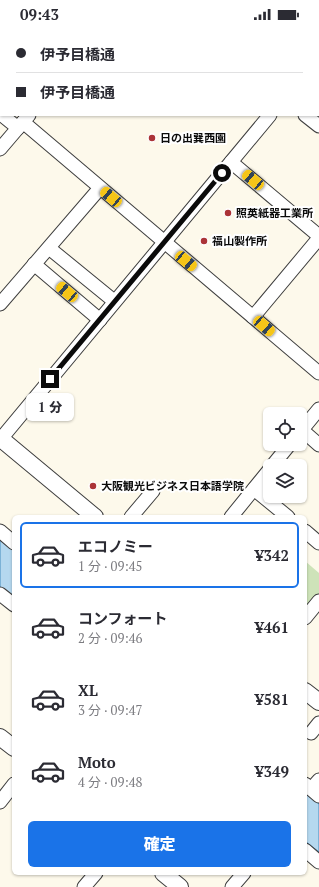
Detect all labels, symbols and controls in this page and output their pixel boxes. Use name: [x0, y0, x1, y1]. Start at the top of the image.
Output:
text: 09:43: [20, 4, 59, 24]
text: 伊予目橋通: [40, 44, 115, 64]
text: 伊予目橋通: [40, 82, 115, 102]
place label: 日の出巽西園: [160, 131, 226, 145]
marker: 日の出巽西園: [147, 133, 157, 143]
route start: [213, 164, 231, 182]
car: [240, 168, 266, 192]
car: [98, 185, 124, 209]
place label: 照英紙器工業所: [236, 206, 313, 220]
marker: 照英紙器工業所: [223, 208, 233, 218]
place label: 福山製作所: [212, 234, 267, 248]
marker: 福山製作所: [199, 236, 209, 246]
car: [173, 249, 199, 273]
car: [54, 280, 80, 304]
car: [251, 314, 277, 338]
route end: [41, 370, 59, 388]
callout: 1 分: [26, 393, 74, 421]
text: 1 分: [38, 398, 62, 416]
map controls: [263, 407, 307, 503]
button: locate: [263, 407, 307, 451]
button: layers: [263, 459, 307, 503]
place label: 大阪観光ビジネス日本語学院: [101, 479, 244, 493]
marker: 大阪観光ビジネス日本語学院: [88, 481, 98, 491]
text: エコノミー: [78, 536, 153, 556]
icon: car: [30, 537, 66, 573]
text: ¥342: [255, 545, 289, 565]
text: 1 分 · 09:45: [78, 557, 143, 575]
text: コンフォート: [78, 608, 168, 628]
icon: car: [30, 609, 66, 645]
text: ¥461: [255, 617, 289, 637]
text: 2 分 · 09:46: [78, 629, 143, 647]
text: XL: [78, 680, 98, 700]
icon: car: [30, 681, 66, 717]
text: ¥581: [255, 689, 289, 709]
text: 3 分 · 09:47: [78, 701, 143, 719]
text: Moto: [78, 752, 116, 772]
icon: car: [30, 753, 66, 789]
text: ¥349: [255, 761, 289, 781]
text: 4 分 · 09:48: [78, 773, 143, 791]
button: 確定: [28, 821, 291, 867]

